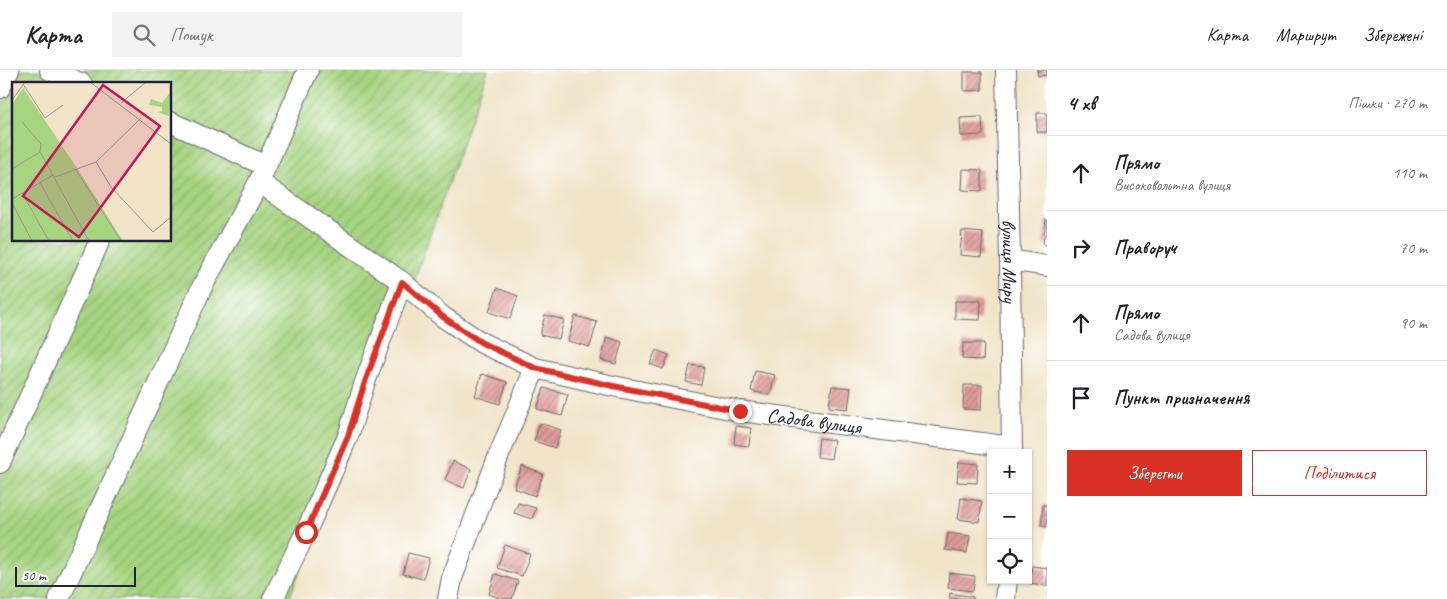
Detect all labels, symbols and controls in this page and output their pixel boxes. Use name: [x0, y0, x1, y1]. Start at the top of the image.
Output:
search box: [112, 12, 462, 57]
text: Карта: [25, 20, 82, 50]
icon: search: [130, 21, 158, 49]
text: Пошук: [170, 23, 213, 47]
text: Карта: [1207, 24, 1248, 46]
text: Маршрут: [1276, 24, 1335, 46]
text: Збережені: [1363, 24, 1422, 46]
inset map: [12, 82, 171, 241]
text: 4 хв: [1067, 90, 1096, 116]
text: Пішки · 270 m: [1348, 93, 1427, 113]
text: Прямо: [1114, 151, 1159, 175]
icon: ahead: [1067, 159, 1095, 187]
text: 110 m: [1393, 163, 1427, 183]
text: Високовольтна вулиця: [1114, 175, 1230, 195]
street label: вулиця Миру: [997, 219, 1023, 304]
icon: right: [1067, 234, 1095, 262]
text: Праворуч: [1114, 236, 1176, 260]
text: 70 m: [1400, 238, 1427, 258]
text: Прямо: [1114, 301, 1159, 325]
icon: ahead: [1067, 309, 1095, 337]
text: 90 m: [1400, 313, 1427, 333]
text: Садова вулиця: [1114, 325, 1190, 345]
icon: arrive: [1067, 384, 1095, 412]
text: Пункт призначення: [1114, 386, 1249, 410]
route end: [729, 400, 752, 423]
street label: Садова вулиця: [765, 402, 865, 440]
map controls: [987, 449, 1032, 584]
button: +: [987, 449, 1032, 494]
button: Зберегти: [1067, 450, 1242, 496]
button: Поділитися: [1252, 450, 1427, 496]
button: −: [987, 494, 1032, 539]
route start: [295, 521, 318, 544]
button: locate: [987, 539, 1032, 584]
scale bar: [15, 564, 136, 587]
text: 50 m: [22, 567, 46, 584]

